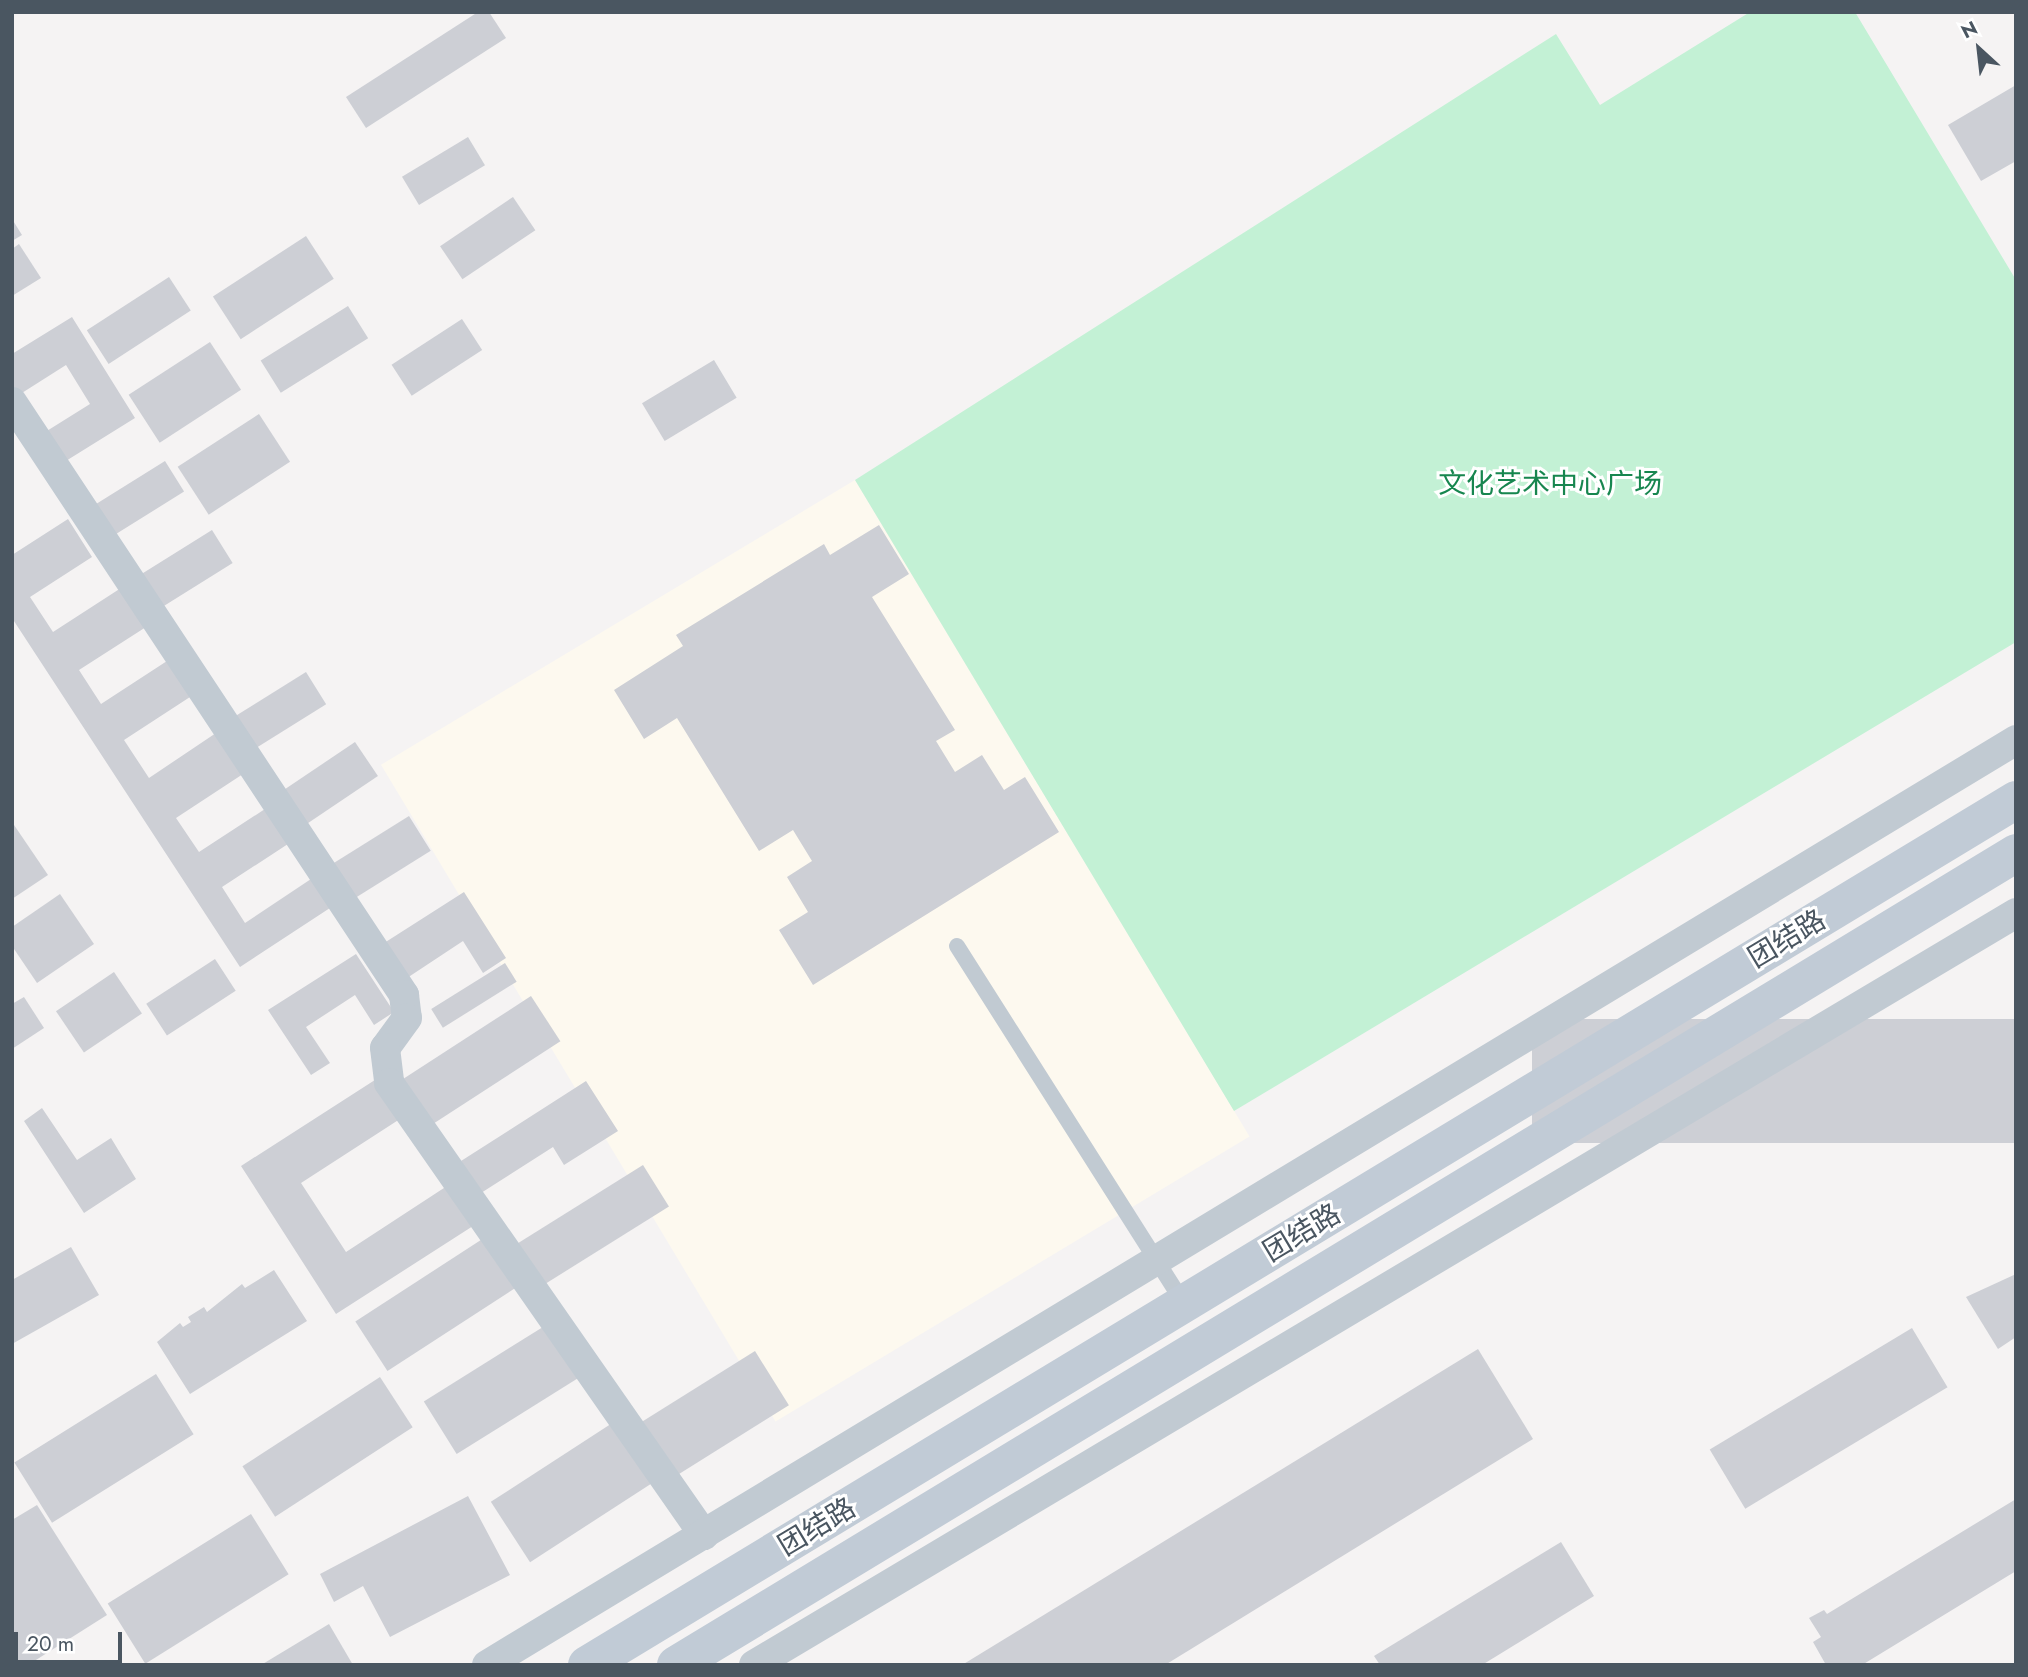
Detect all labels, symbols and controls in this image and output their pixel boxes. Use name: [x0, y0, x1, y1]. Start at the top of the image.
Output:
north arrow: [1944, 14, 2014, 84]
text: N: [1956, 14, 1982, 45]
park label: 文化艺术中心广场: [1438, 467, 1662, 501]
street label: 团结路: [1742, 903, 1832, 975]
street label: 团结路: [1257, 1197, 1347, 1269]
street label: 团结路: [772, 1491, 862, 1563]
scale bar: [18, 1618, 126, 1662]
text: 20 m: [27, 1629, 74, 1659]

